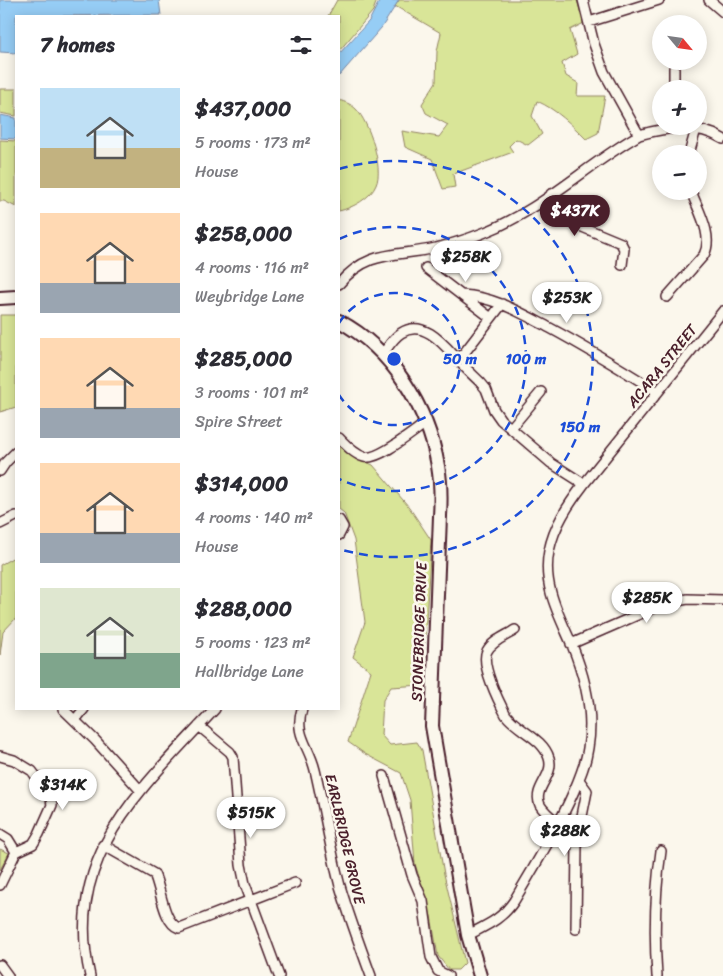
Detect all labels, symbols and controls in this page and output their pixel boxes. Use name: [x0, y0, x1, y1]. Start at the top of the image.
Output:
north arrow: [652, 15, 708, 70]
map controls: [652, 15, 707, 200]
text: 7 homes: [40, 26, 115, 64]
icon: filters: [287, 31, 315, 59]
button: +: [652, 80, 707, 135]
text: $437,000: [195, 90, 291, 128]
icon: home: [80, 108, 140, 168]
text: 5 rooms · 173 m²: [195, 128, 311, 157]
button: −: [652, 145, 707, 200]
text: House: [195, 157, 238, 186]
pin: $437K: [540, 194, 610, 237]
text: $437K: [551, 196, 599, 225]
text: $258,000: [195, 215, 292, 253]
icon: home: [80, 233, 140, 293]
pin: $258K: [431, 240, 501, 283]
text: $258K: [441, 242, 491, 271]
text: 4 rooms · 116 m²: [195, 253, 309, 282]
text: Weybridge Lane: [195, 282, 304, 311]
pin: $253K: [532, 282, 602, 324]
text: $253K: [543, 283, 591, 312]
street label: ACARA STREET: [619, 317, 705, 414]
text: $285,000: [195, 340, 292, 378]
text: 50 m: [443, 346, 478, 372]
text: 100 m: [506, 346, 547, 372]
centre of rings: [385, 350, 403, 368]
icon: home: [80, 358, 140, 418]
text: 3 rooms · 101 m²: [195, 378, 309, 407]
text: Spire Street: [195, 407, 283, 436]
text: 150 m: [560, 414, 601, 440]
text: $314,000: [195, 465, 288, 503]
icon: home: [80, 483, 140, 543]
text: 4 rooms · 140 m²: [195, 503, 313, 532]
text: House: [195, 532, 238, 561]
street label: STONEBRIDGE DRIVE: [404, 560, 434, 702]
pin: $285K: [612, 582, 682, 624]
text: $285K: [622, 583, 672, 612]
text: $288,000: [195, 590, 292, 628]
icon: home: [80, 608, 140, 668]
text: 5 rooms · 123 m²: [195, 628, 311, 657]
text: Hallbridge Lane: [195, 657, 304, 686]
pin: $314K: [28, 768, 98, 811]
text: $314K: [40, 770, 86, 799]
street label: EARLBRIDGE GROVE: [317, 771, 373, 909]
pin: $515K: [216, 796, 286, 839]
text: $515K: [228, 798, 274, 827]
pin: $288K: [530, 814, 600, 857]
text: $288K: [540, 816, 590, 845]

